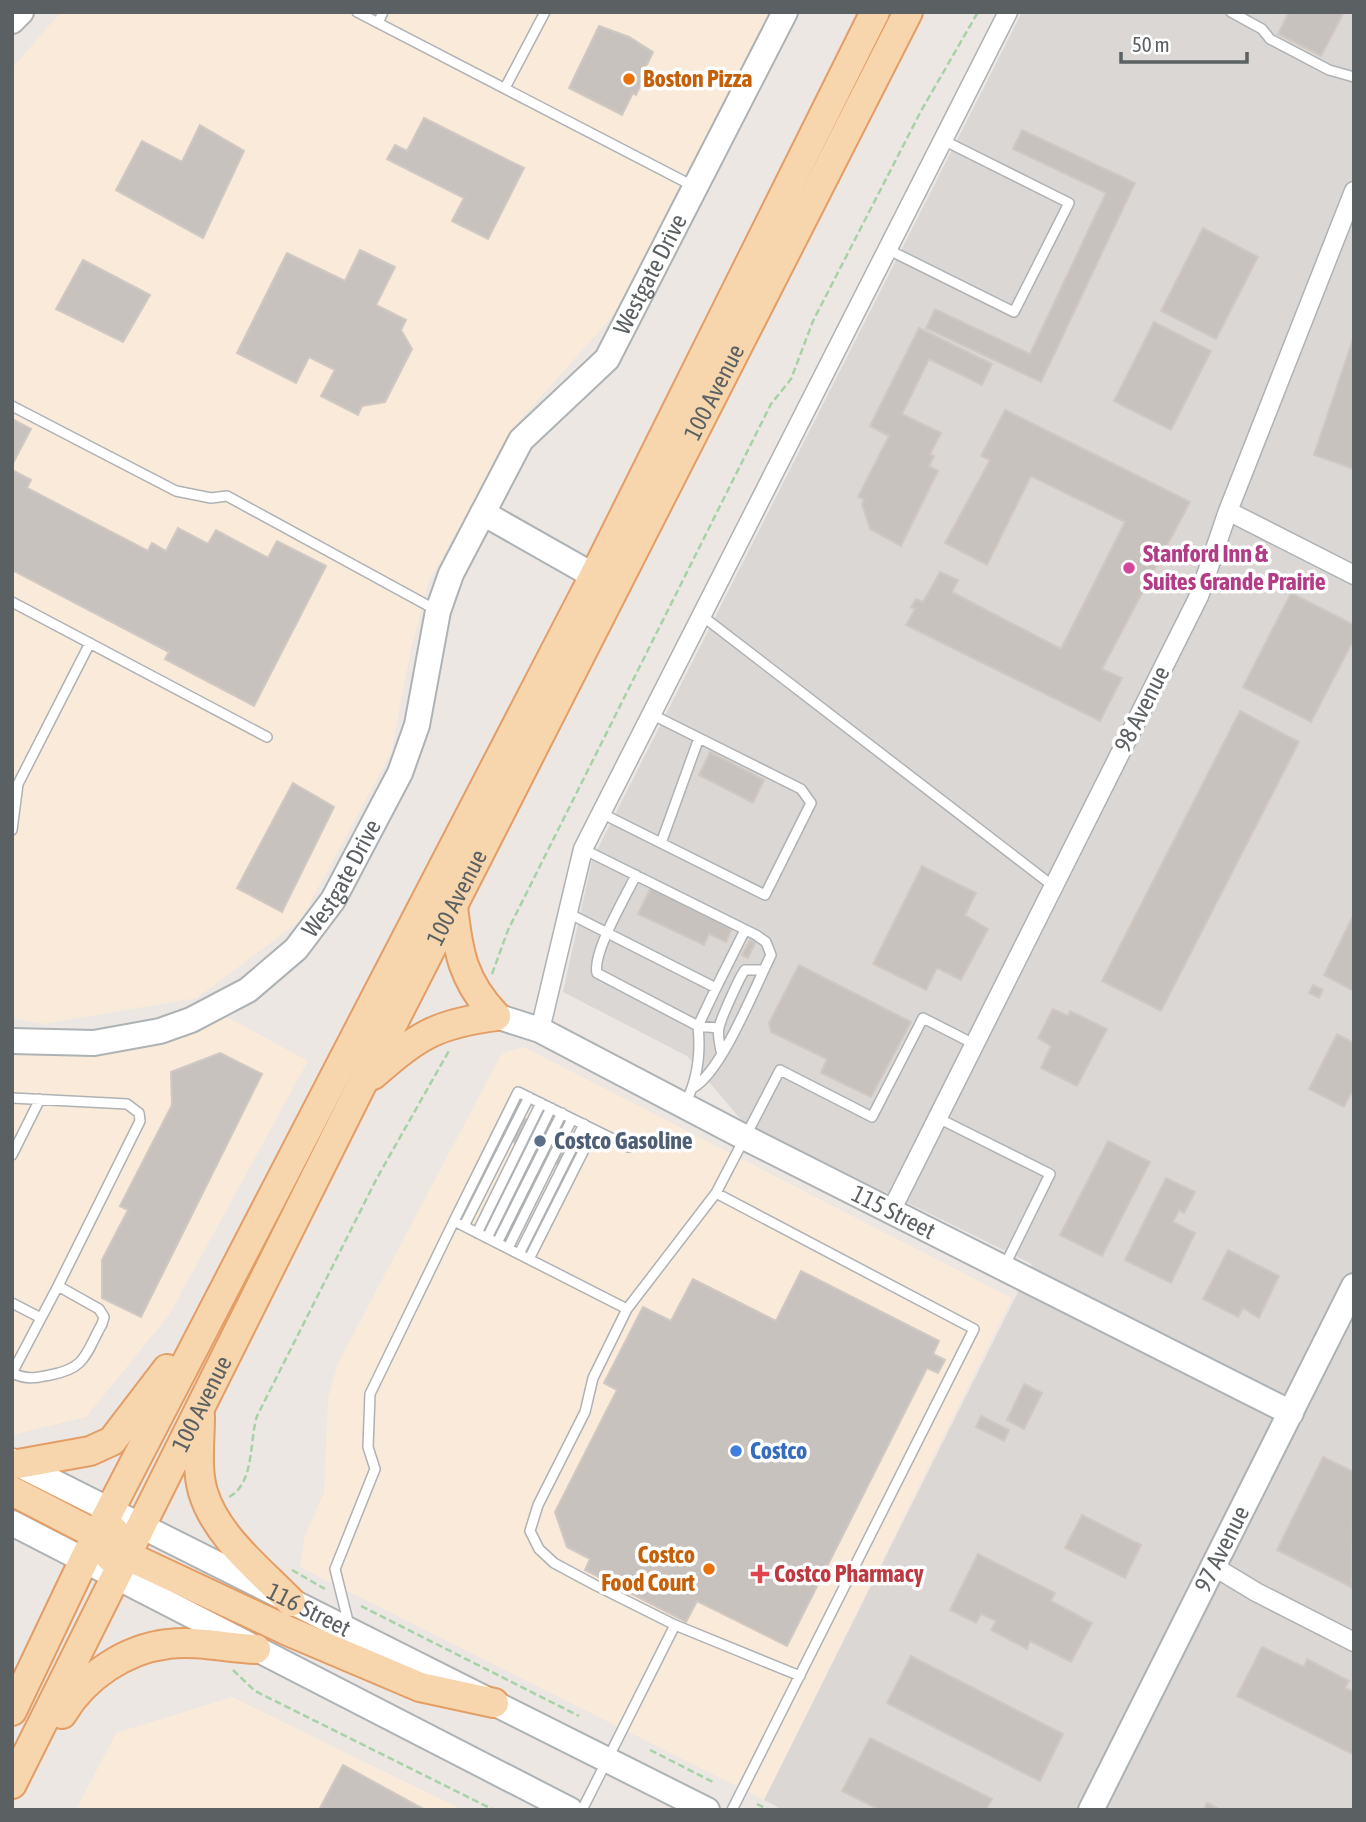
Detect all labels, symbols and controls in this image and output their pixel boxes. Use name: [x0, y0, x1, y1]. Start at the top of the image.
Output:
scale bar: [1121, 21, 1247, 65]
text: 50 m: [1132, 32, 1170, 56]
place label: Boston Pizza: [643, 65, 753, 92]
marker: Boston Pizza: [621, 71, 637, 87]
street label: Westgate Drive: [608, 209, 692, 339]
street label: 100 Avenue: [678, 340, 749, 444]
place label: Stanford Inn & Suites Grande Prairie: [1143, 540, 1326, 595]
marker: Stanford Inn & Suites Grande Prairie: [1121, 560, 1137, 576]
street label: 98 Avenue: [1109, 662, 1175, 756]
street label: Westgate Drive: [296, 815, 386, 942]
street label: 100 Avenue: [421, 845, 492, 949]
place label: Costco Gasoline: [554, 1127, 693, 1154]
marker: Costco Gasoline: [532, 1133, 548, 1149]
street label: 115 Street: [848, 1180, 940, 1244]
street label: 100 Avenue: [166, 1351, 237, 1456]
place label: Costco: [750, 1437, 807, 1464]
marker: Costco: [728, 1443, 744, 1459]
street label: 97 Avenue: [1189, 1501, 1254, 1596]
place label: Costco Food Court: [601, 1541, 695, 1596]
place label: Costco Pharmacy: [774, 1560, 924, 1587]
marker: Costco Food Court: [701, 1561, 717, 1577]
marker: Costco Pharmacy: [752, 1566, 768, 1582]
street label: 116 Street: [263, 1577, 355, 1642]

